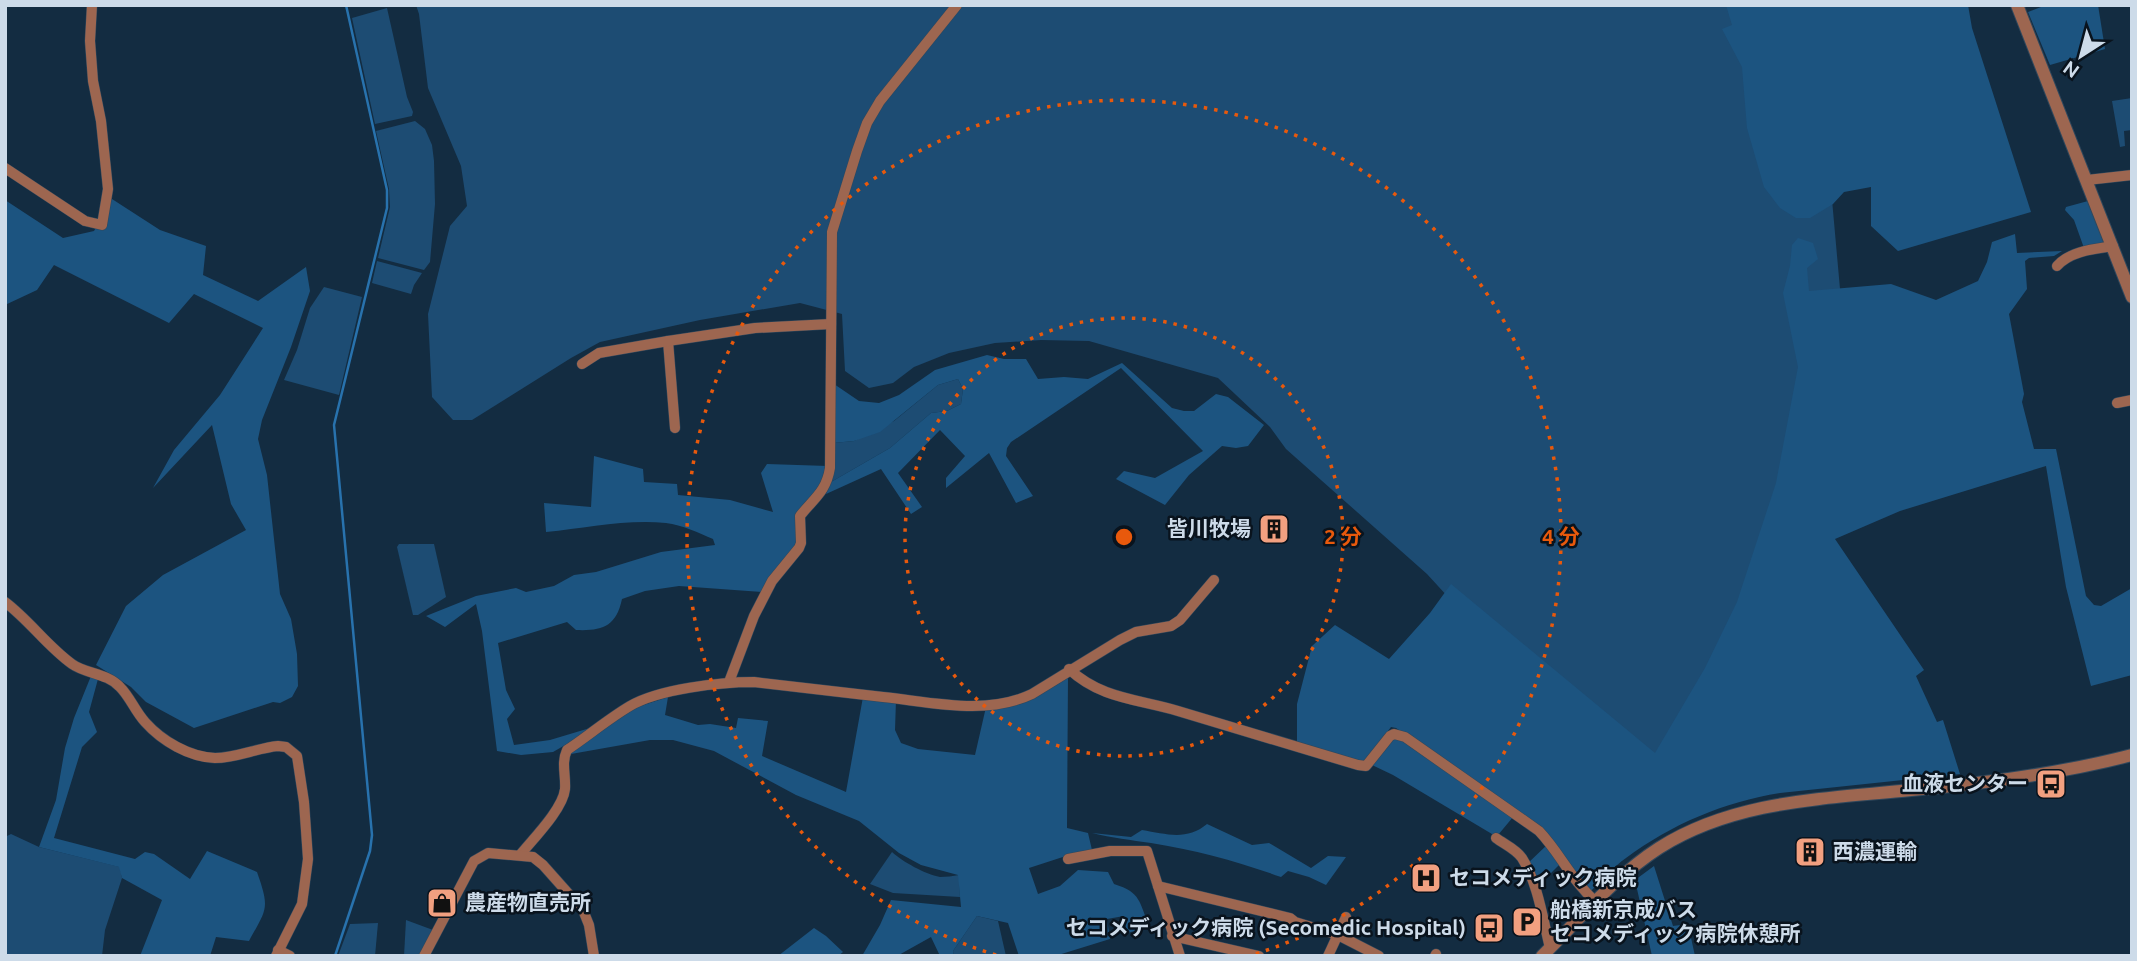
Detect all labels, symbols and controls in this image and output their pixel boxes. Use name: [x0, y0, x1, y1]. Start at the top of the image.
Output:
north arrow: [2046, 21, 2116, 91]
text: N: [2059, 57, 2083, 83]
building icon: 皆川牧場: [1257, 512, 1291, 546]
place label: 皆川牧場: [1167, 516, 1251, 540]
text: 2 分: [1324, 524, 1362, 548]
text: 4 分: [1542, 524, 1580, 548]
centre of rings: [1112, 525, 1136, 549]
bus stop icon: 血液センター: [2034, 767, 2068, 801]
place label: 血液センター: [1902, 771, 2028, 795]
building icon: 西濃運輸: [1793, 835, 1827, 869]
place label: 西濃運輸: [1833, 839, 1917, 863]
hospital icon: セコメディック病院: [1409, 861, 1443, 895]
place label: セコメディック病院: [1449, 865, 1637, 889]
shop icon: 農産物直売所: [425, 886, 459, 920]
place label: 農産物直売所: [465, 890, 591, 914]
place label: 船橋新京成バス セコメディック病院休憩所: [1550, 897, 1801, 945]
parking icon: 船橋新京成バス セコメディック病院休憩所: [1510, 905, 1544, 939]
bus stop icon: セコメディック病院 (Secomedic Hospital): [1472, 911, 1506, 945]
place label: セコメディック病院 (Secomedic Hospital): [1066, 915, 1466, 939]

